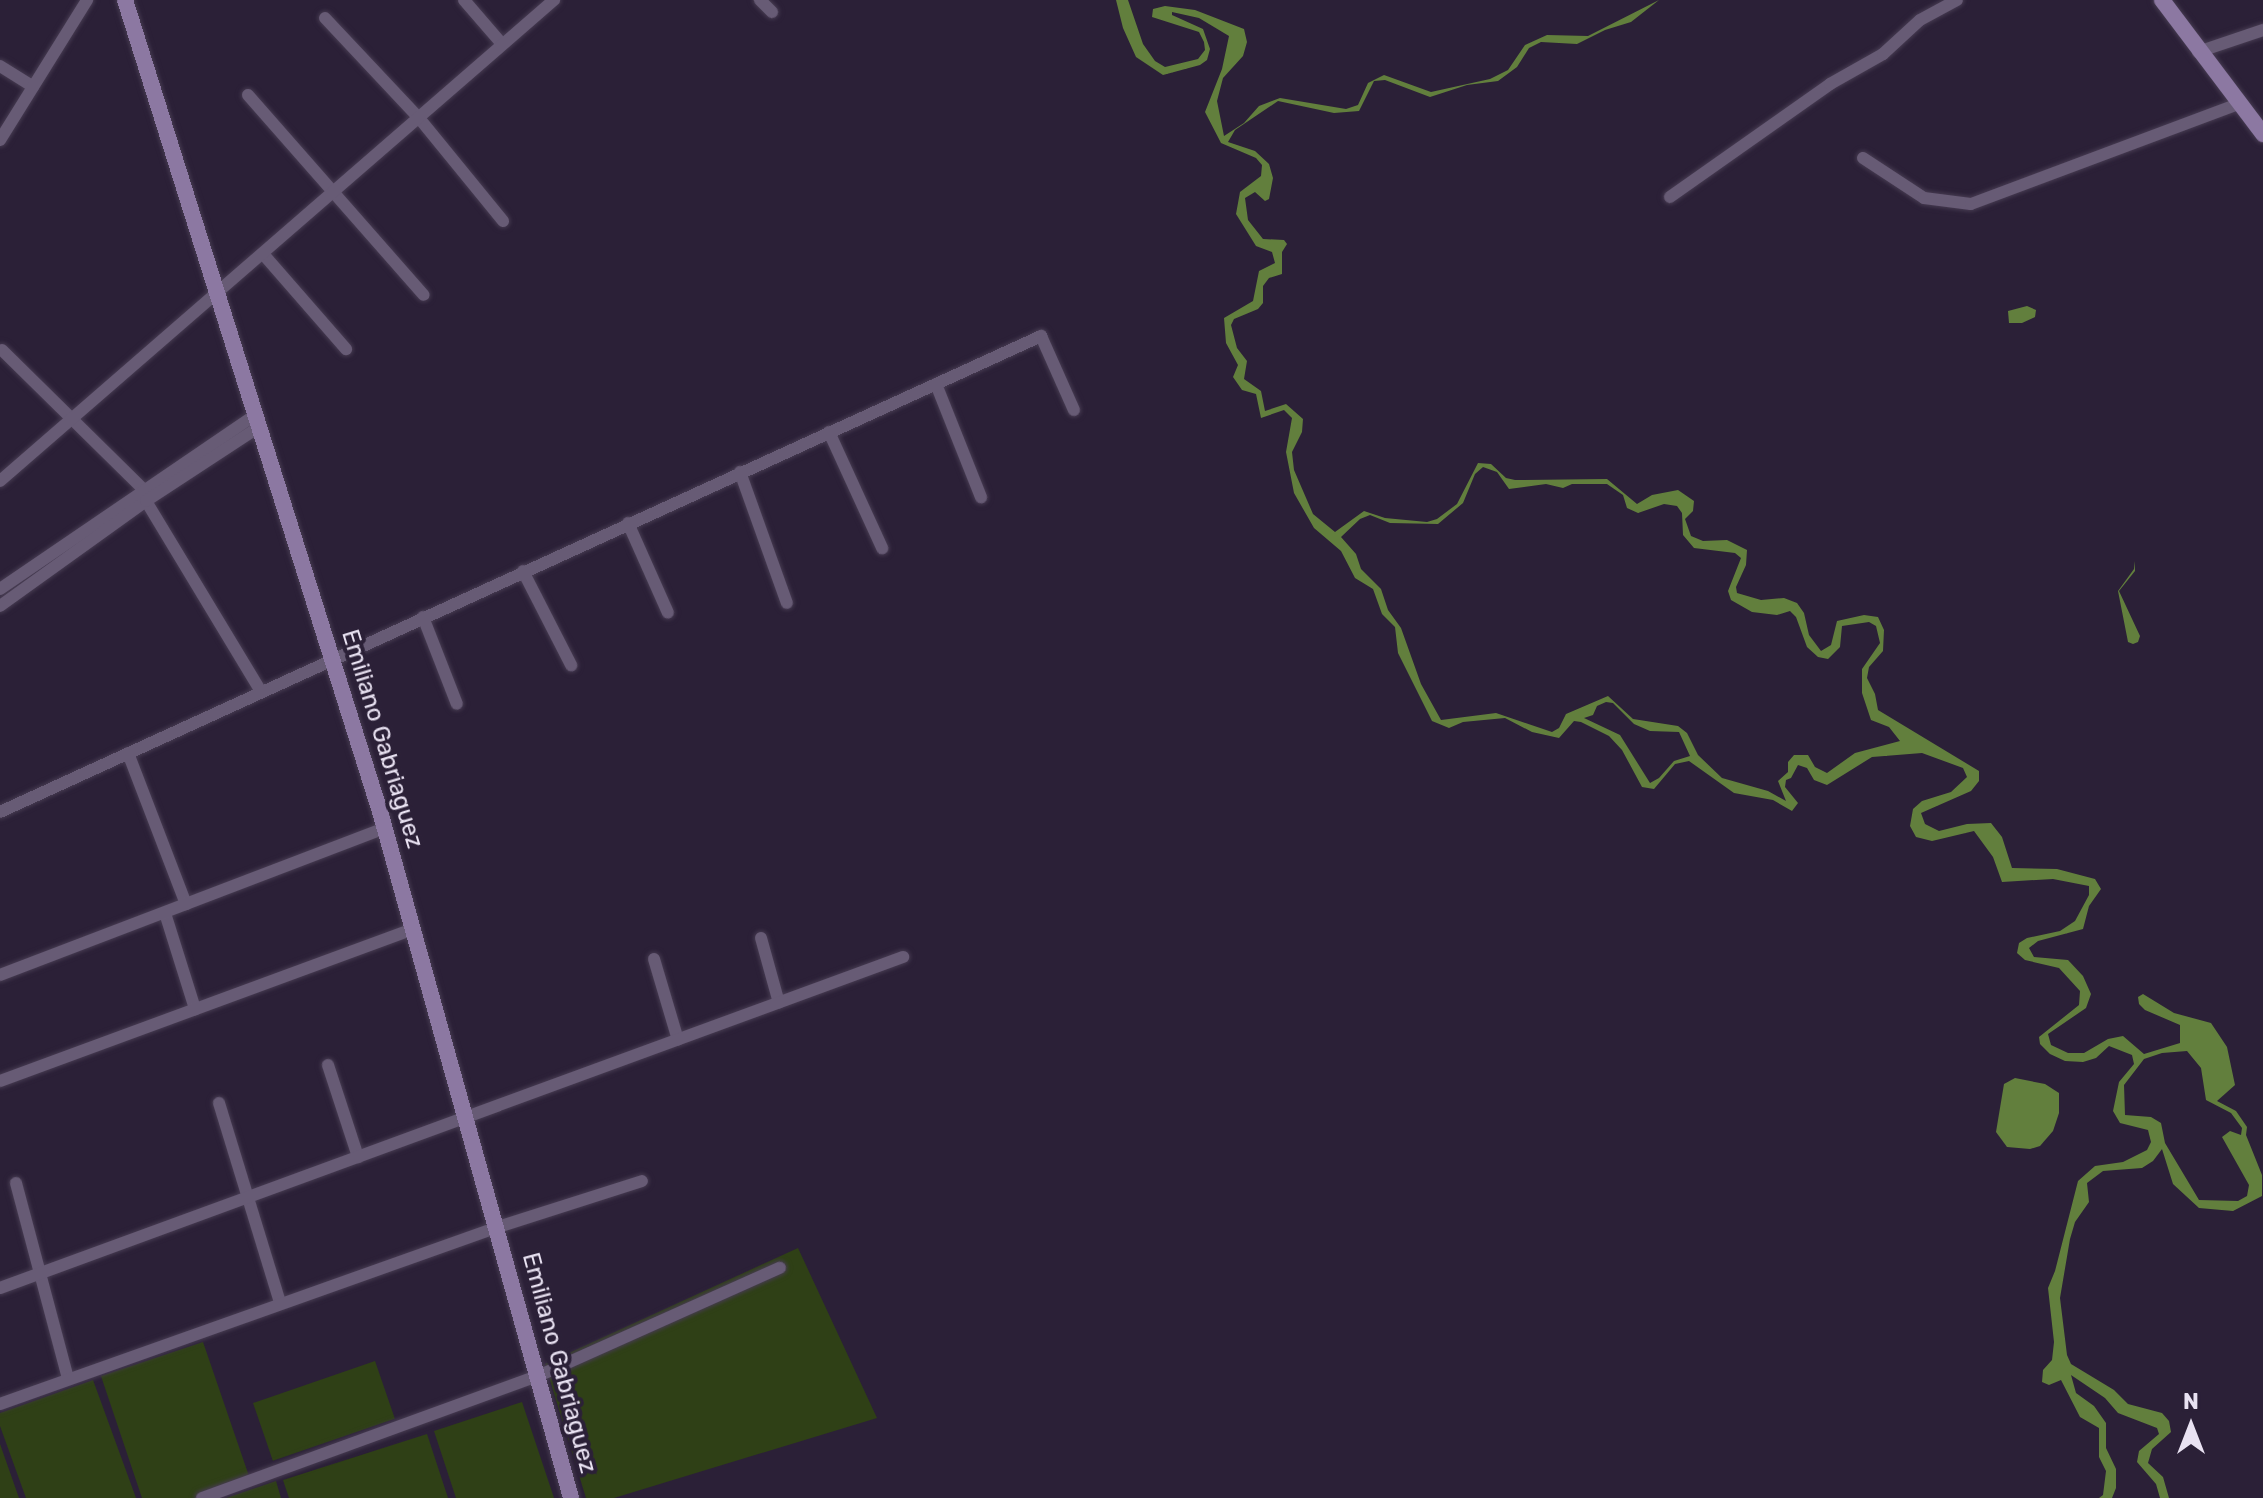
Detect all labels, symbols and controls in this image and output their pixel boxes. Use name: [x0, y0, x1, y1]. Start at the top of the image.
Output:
street label: Emiliano Gabriaguez: [335, 626, 429, 852]
street label: Emiliano Gabriaguez: [516, 1250, 602, 1476]
north arrow: [2151, 1386, 2231, 1466]
text: N: [2183, 1388, 2199, 1415]

